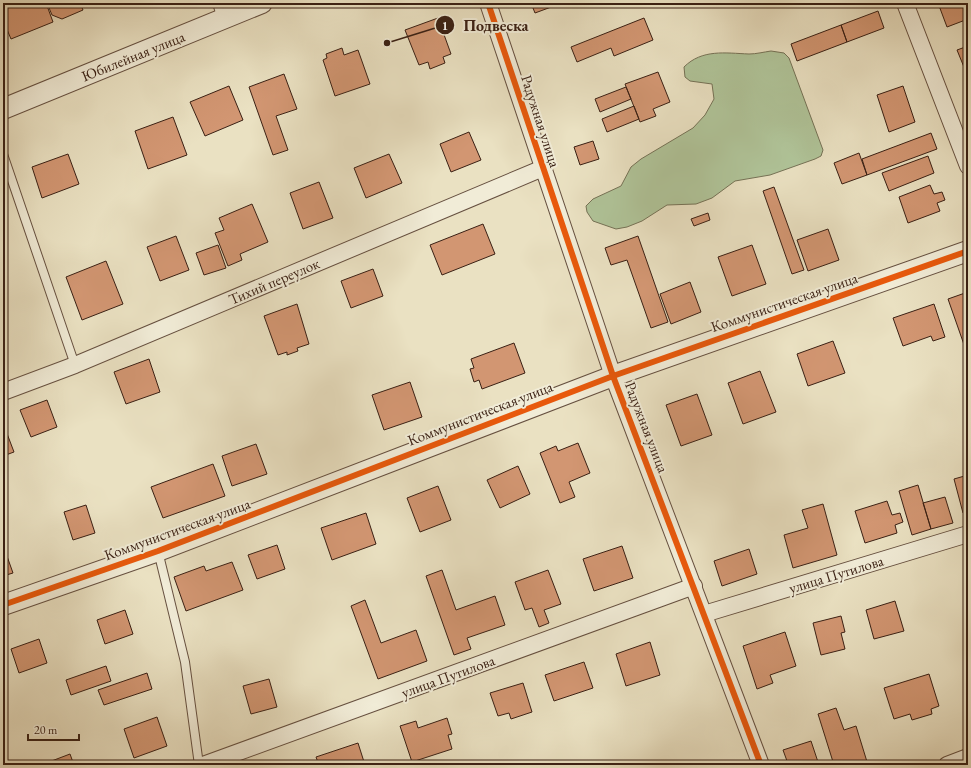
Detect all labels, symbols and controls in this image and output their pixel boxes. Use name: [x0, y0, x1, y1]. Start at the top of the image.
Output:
callout: Подвеска: [435, 11, 536, 39]
text: Подвеска: [463, 15, 530, 36]
text: 1: [442, 18, 448, 34]
street label: Юбилейная улица: [78, 27, 188, 85]
street label: Радужная улица: [517, 72, 565, 170]
street label: Тихий переулок: [226, 253, 322, 309]
street label: Коммунистическая улица: [708, 268, 860, 336]
street label: Коммунистическая улица: [405, 377, 555, 449]
street label: Радужная улица: [621, 379, 673, 475]
street label: Коммунистическая улица: [101, 494, 253, 564]
street label: улица Путилова: [786, 551, 886, 597]
street label: улица Путилова: [399, 650, 497, 702]
scale bar: [28, 716, 79, 742]
text: 20 m: [34, 722, 58, 738]

